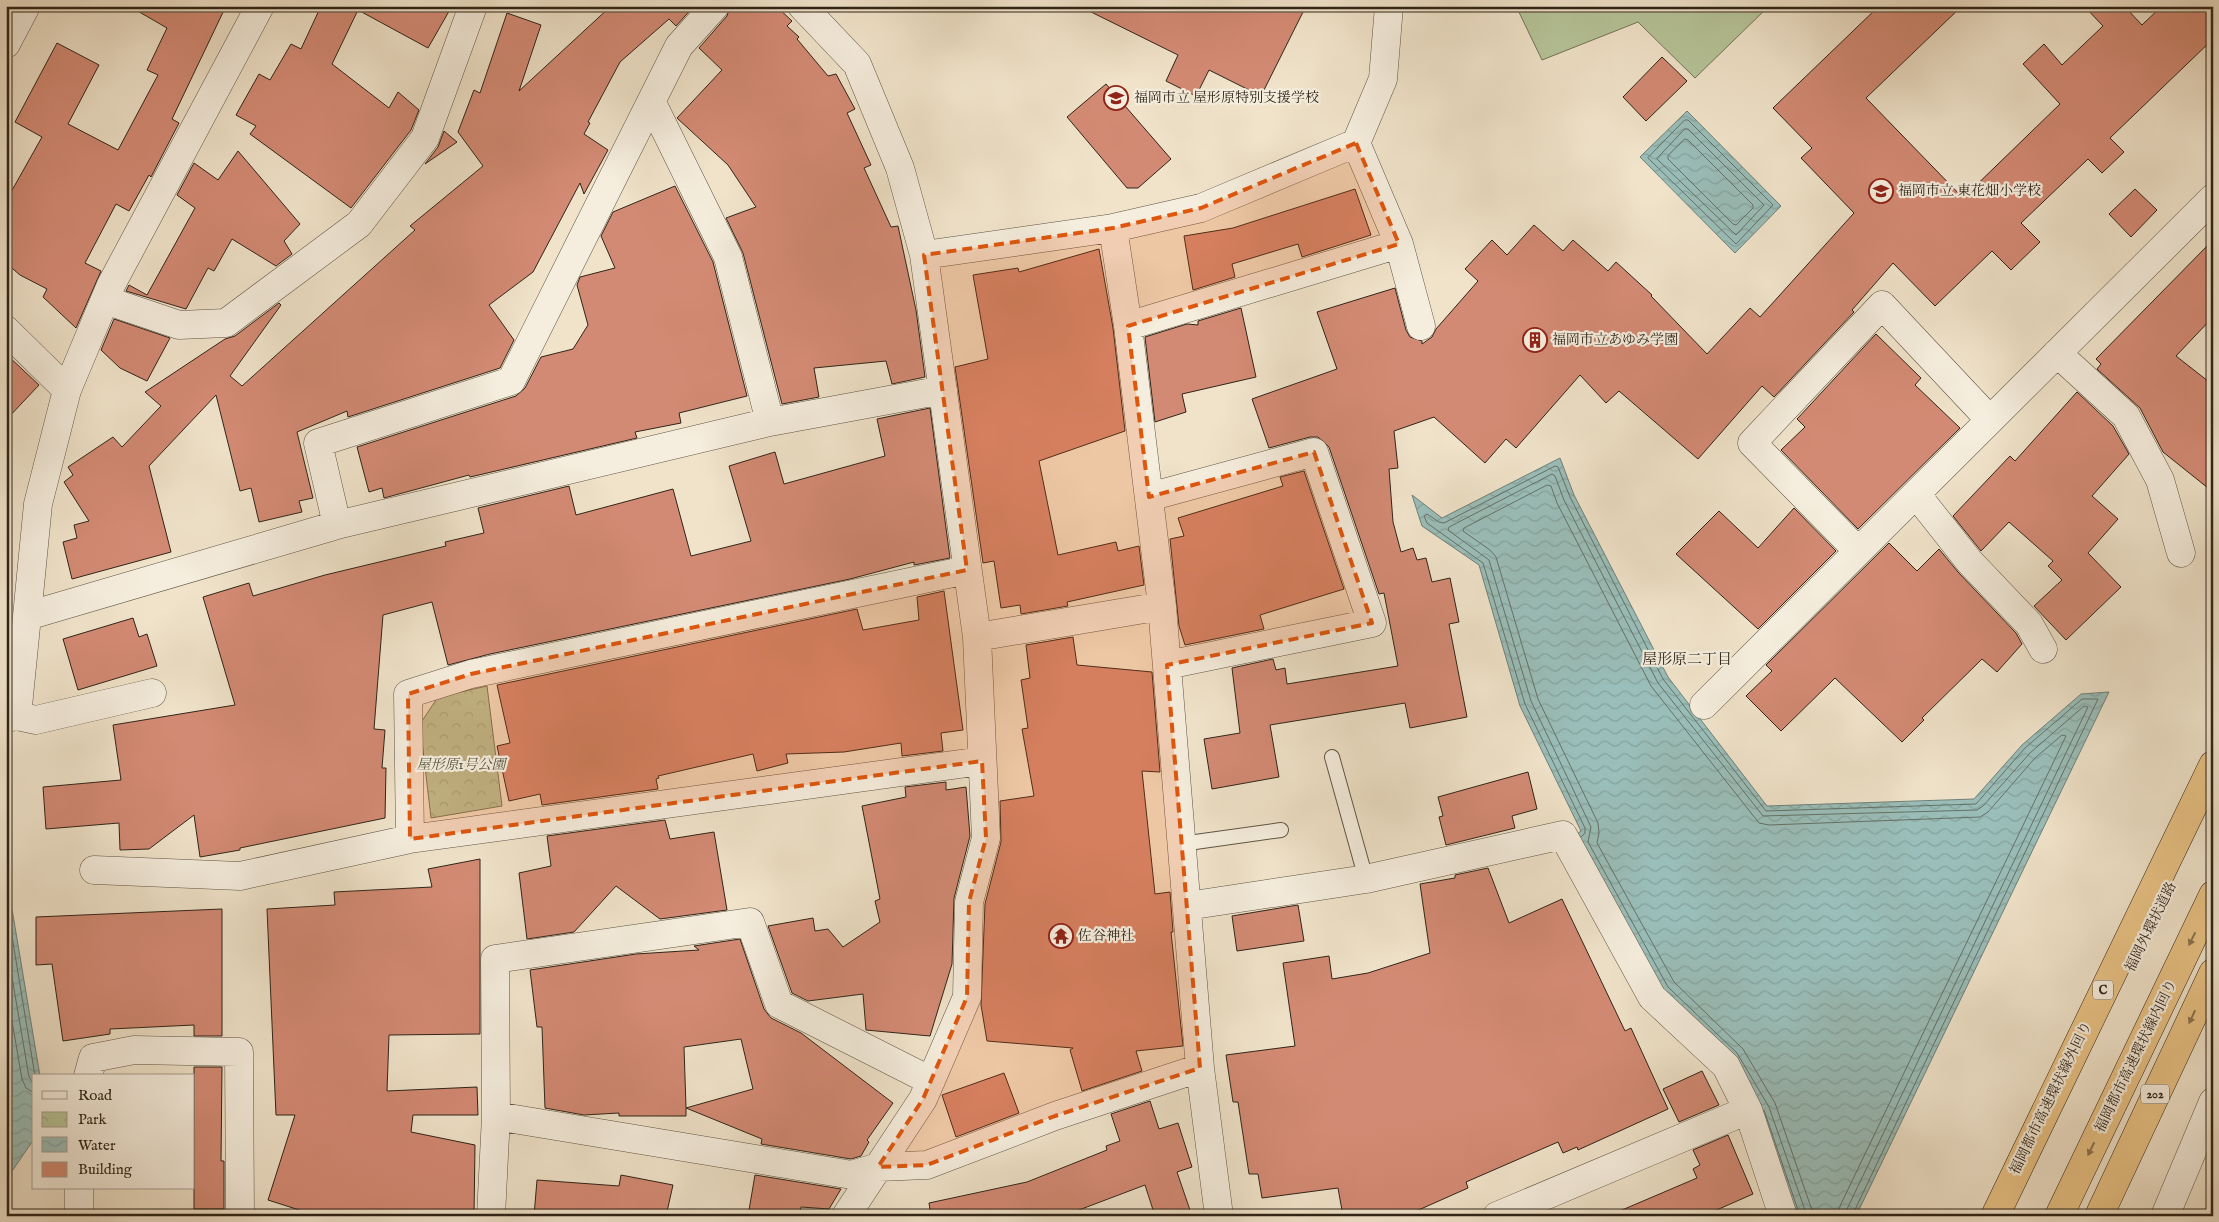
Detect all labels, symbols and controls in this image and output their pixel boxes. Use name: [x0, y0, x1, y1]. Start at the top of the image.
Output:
school or university icon: 福岡市立 屋形原特別支援学校: [1103, 85, 1129, 111]
place label: 福岡市立 屋形原特別支援学校: [1134, 89, 1319, 107]
school or university icon: 福岡市立 東花畑小学校: [1868, 178, 1894, 204]
place label: 福岡市立 東花畑小学校: [1898, 182, 2041, 200]
building icon: 福岡市立あゆみ学園: [1522, 327, 1548, 353]
place label: 福岡市立あゆみ学園: [1552, 331, 1678, 349]
district label: 屋形原二丁目: [1642, 650, 1732, 669]
park label: 屋形原1号公園: [416, 756, 508, 774]
street label: 福岡外環状道路: [2121, 879, 2181, 975]
temple icon: 佐谷神社: [1048, 923, 1074, 949]
place label: 佐谷神社: [1078, 927, 1134, 945]
one-way arrow: [2187, 932, 2195, 946]
street label: 福岡都市高速環状線内回り: [2091, 977, 2181, 1135]
road number: C: [2093, 980, 2113, 1000]
one-way arrow: [2188, 1010, 2196, 1025]
street label: 福岡都市高速環状線外回り: [2006, 1019, 2096, 1177]
legend: [32, 1074, 195, 1190]
road number: 202: [2141, 1084, 2169, 1104]
text: Road: [78, 1086, 113, 1105]
text: Park: [78, 1110, 108, 1129]
text: Water: [78, 1136, 116, 1155]
one-way arrow: [2087, 1142, 2095, 1156]
text: Building: [78, 1160, 133, 1179]

